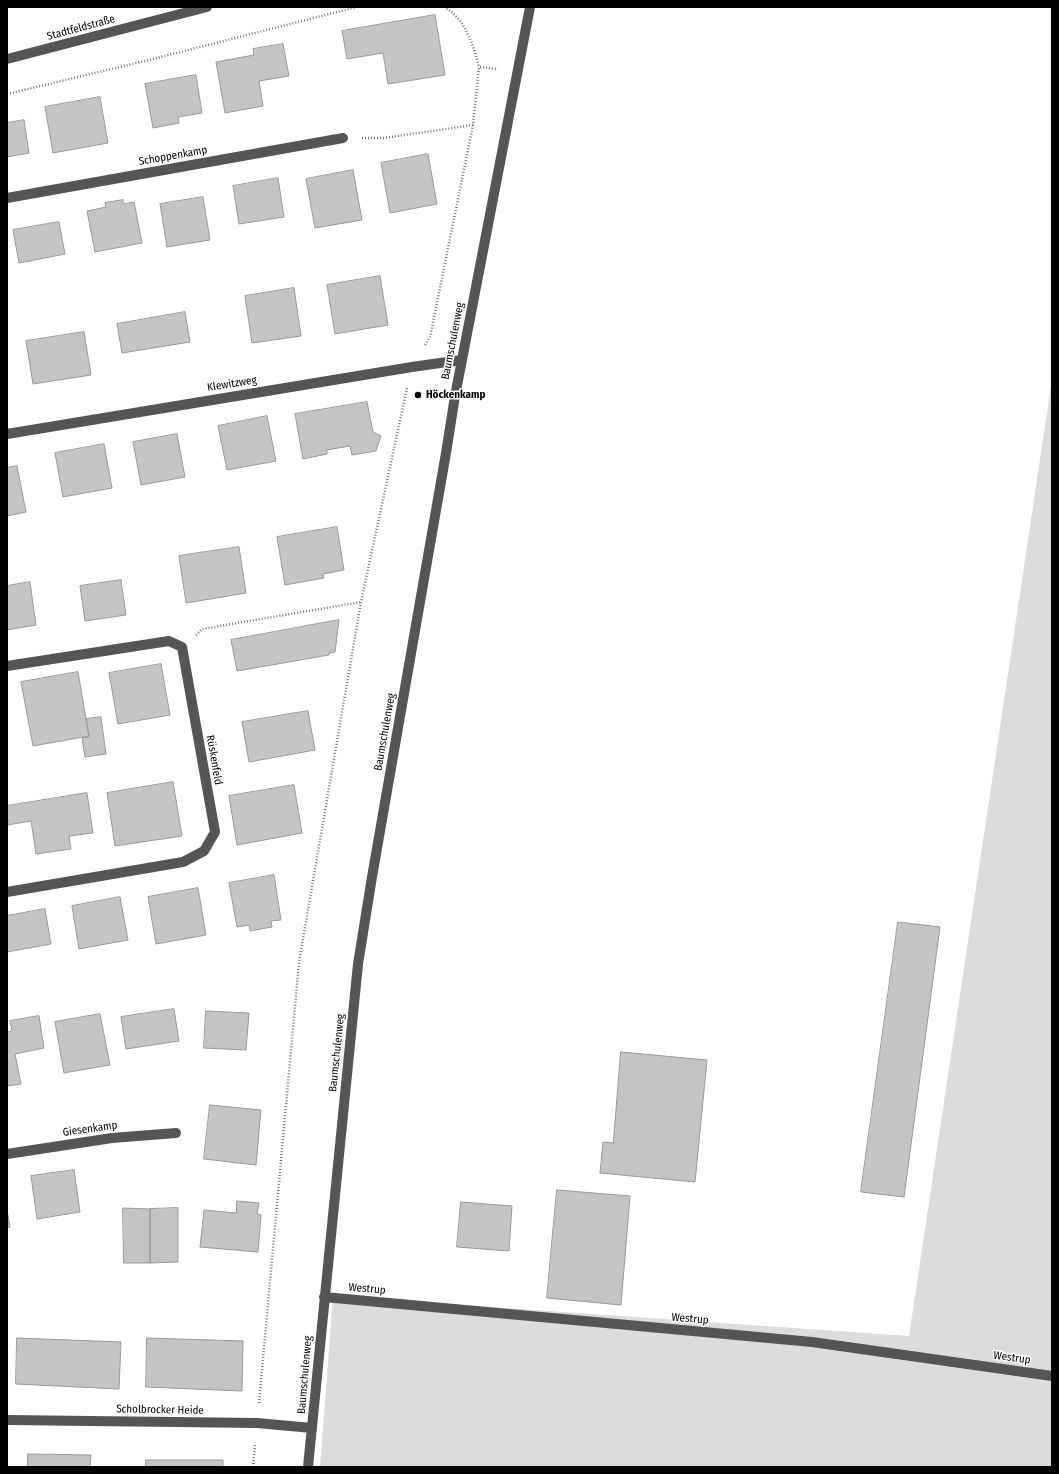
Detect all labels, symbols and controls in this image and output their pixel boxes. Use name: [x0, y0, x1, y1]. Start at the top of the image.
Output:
street label: Stadtfeldstraße: [46, 13, 116, 43]
street label: Schoppenkamp: [138, 143, 208, 169]
street label: Baumschulenweg: [439, 301, 467, 381]
street label: Klewitzweg: [206, 374, 258, 394]
place label: Höckenkamp: [426, 388, 485, 402]
marker: Höckenkamp: [413, 390, 423, 400]
street label: Baumschulenweg: [372, 692, 398, 772]
street label: Rüskenfeld: [203, 734, 225, 786]
street label: Baumschulenweg: [326, 1013, 348, 1093]
street label: Giesenkamp: [62, 1119, 118, 1139]
street label: Westrup: [348, 1281, 386, 1297]
street label: Westrup: [671, 1311, 709, 1327]
street label: Baumschulenweg: [295, 1335, 315, 1415]
street label: Westrup: [993, 1349, 1031, 1367]
street label: Scholbrocker Heide: [116, 1403, 204, 1417]

